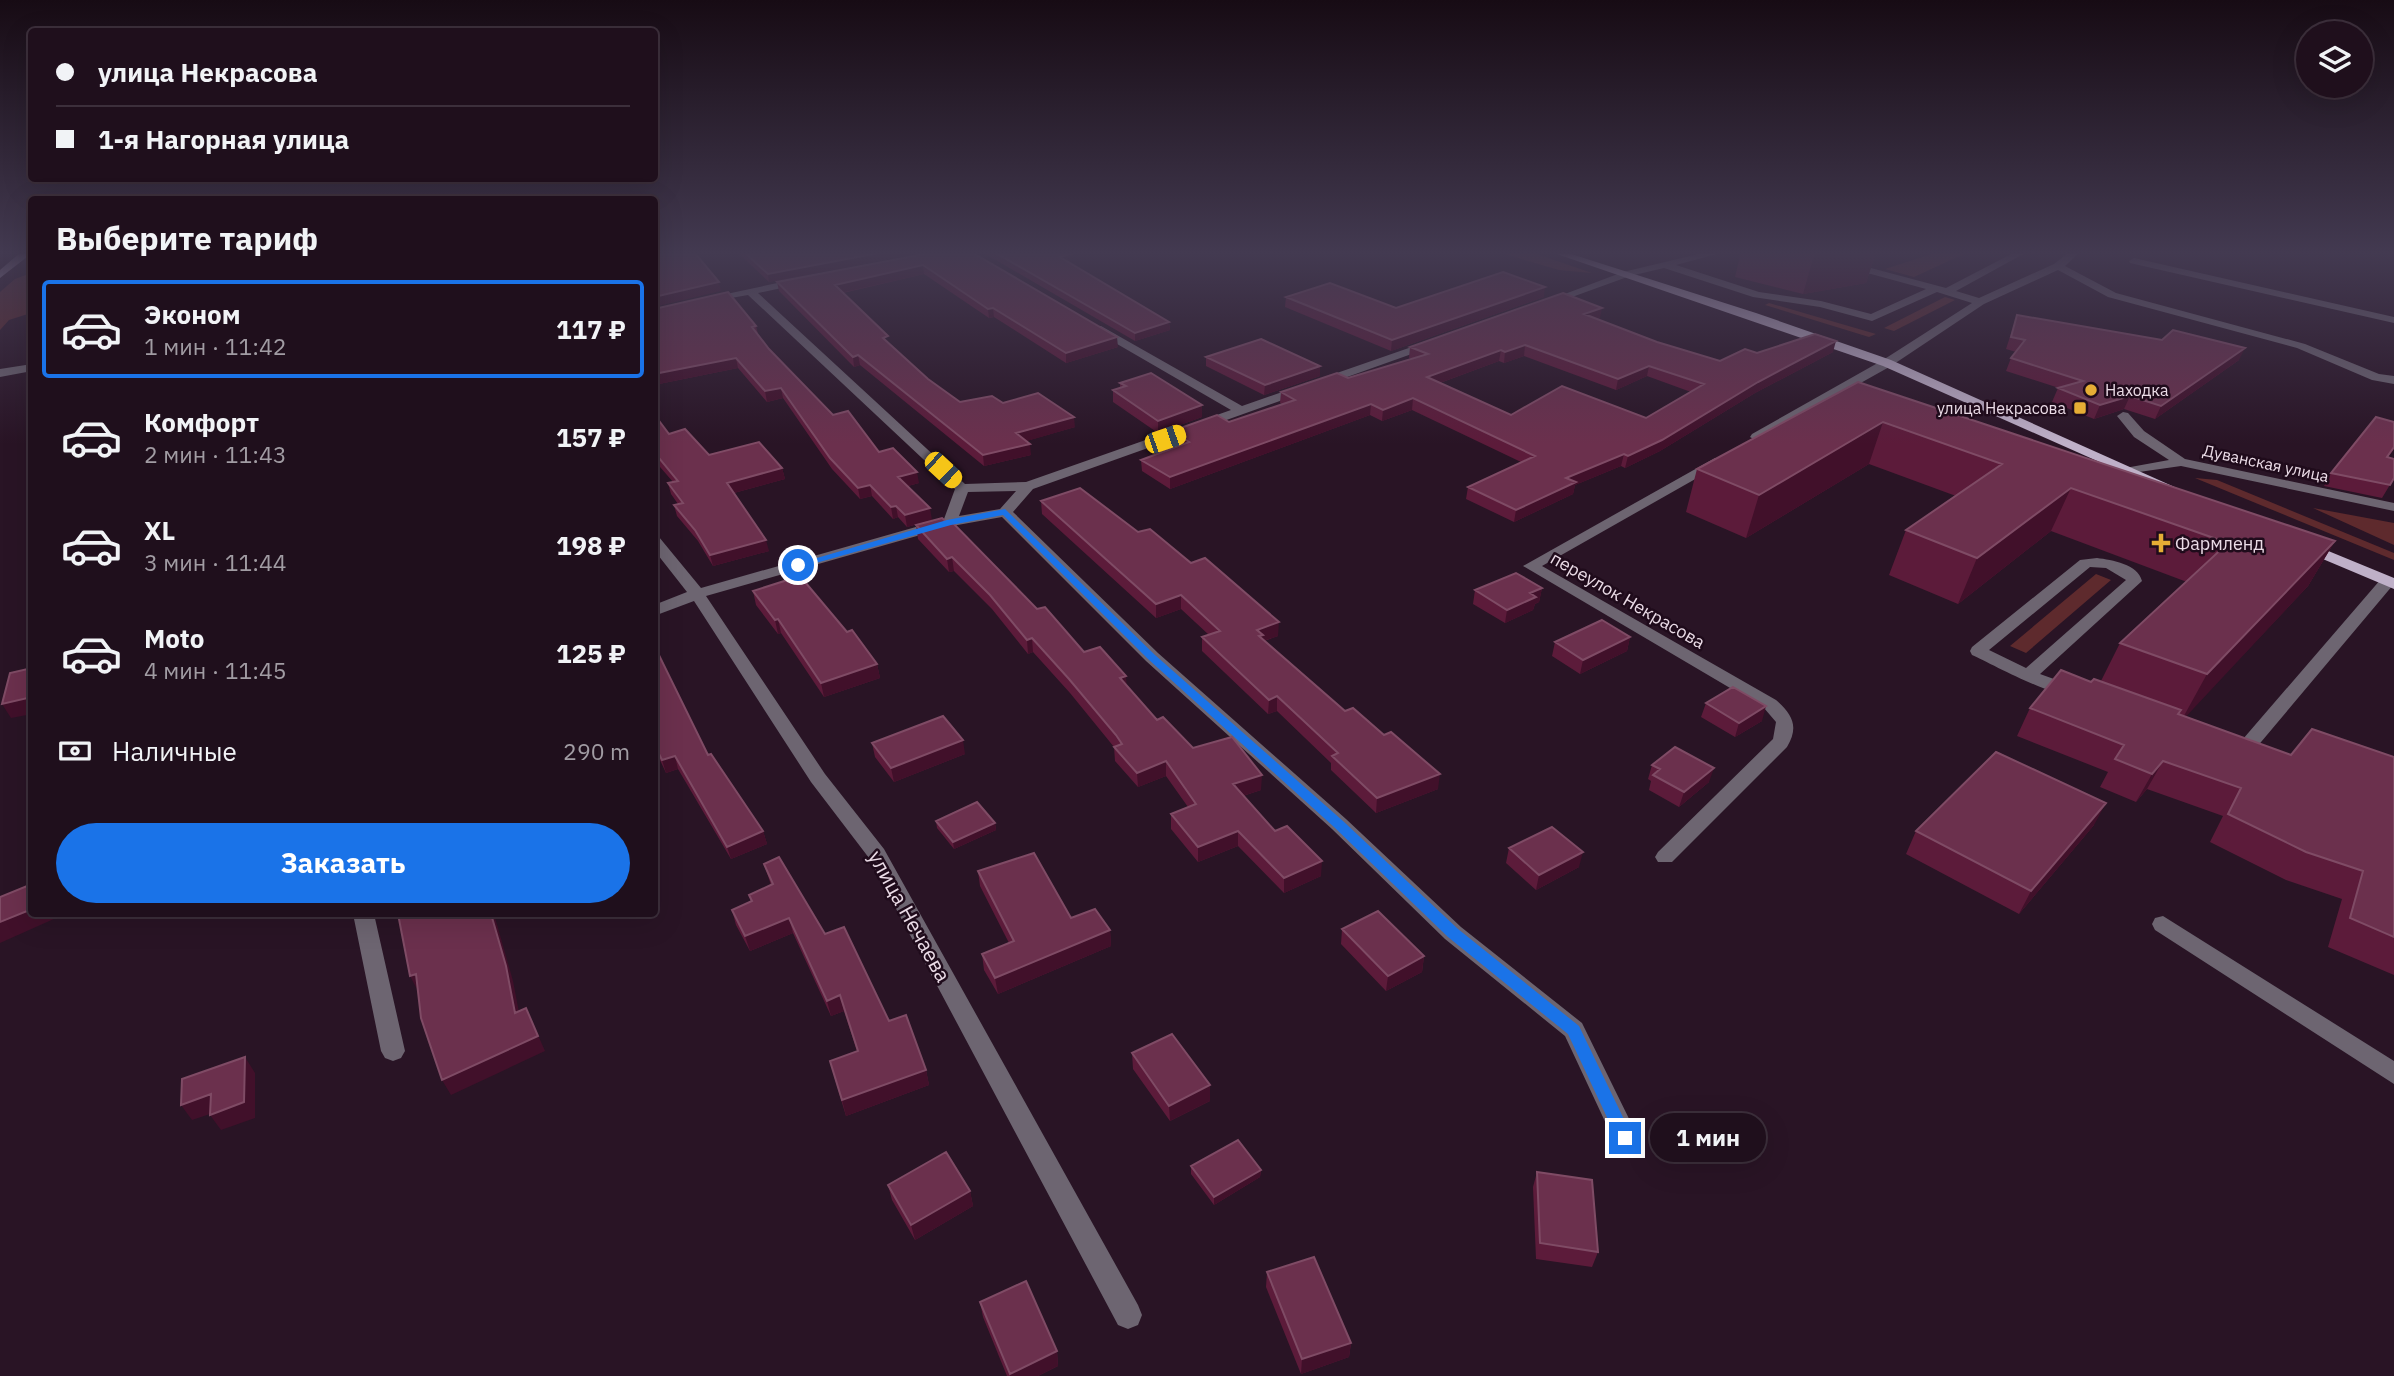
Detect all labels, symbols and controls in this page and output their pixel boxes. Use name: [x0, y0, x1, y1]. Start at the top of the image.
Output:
map controls: [2296, 21, 2373, 98]
button: layers: [2296, 21, 2373, 98]
text: улица Некрасова: [98, 55, 318, 89]
text: 1-я Нагорная улица: [98, 122, 349, 156]
text: Выберите тариф: [56, 217, 318, 259]
text: Эконом: [144, 297, 241, 331]
icon: car: [60, 298, 123, 361]
text: 117 ₽: [556, 312, 626, 346]
text: 1 мин · 11:42: [144, 331, 287, 361]
place label: Находка: [2105, 380, 2169, 400]
marker: Находка: [2083, 382, 2099, 398]
place label: улица Некрасова: [1937, 398, 2066, 418]
marker: улица Некрасова: [2072, 400, 2088, 416]
text: Комфорт: [144, 405, 259, 439]
icon: car: [60, 406, 123, 469]
text: 157 ₽: [556, 420, 626, 454]
car: [1142, 422, 1189, 456]
text: 2 мин · 11:43: [144, 439, 287, 469]
street label: Дуванская улица: [2201, 440, 2331, 486]
car: [921, 448, 966, 492]
text: XL: [144, 513, 175, 547]
icon: car: [60, 514, 123, 577]
text: 198 ₽: [556, 528, 626, 562]
place label: Фармленд: [2175, 532, 2264, 555]
marker: Фармленд: [2153, 535, 2169, 551]
street label: переулок Некрасова: [1547, 546, 1710, 654]
text: 3 мин · 11:44: [144, 547, 287, 577]
route start: [782, 549, 814, 581]
text: Moto: [144, 621, 204, 655]
icon: car: [60, 622, 123, 685]
text: 125 ₽: [556, 636, 626, 670]
text: 4 мин · 11:45: [144, 655, 287, 685]
icon: cash: [56, 732, 94, 770]
text: Наличные: [112, 734, 237, 768]
text: 290 m: [563, 736, 630, 766]
button: Заказать: [56, 823, 630, 903]
street label: улица Нечаева: [862, 845, 958, 987]
callout: 1 мин: [1650, 1114, 1765, 1162]
route end: [1609, 1122, 1641, 1154]
text: 1 мин: [1676, 1122, 1740, 1152]

